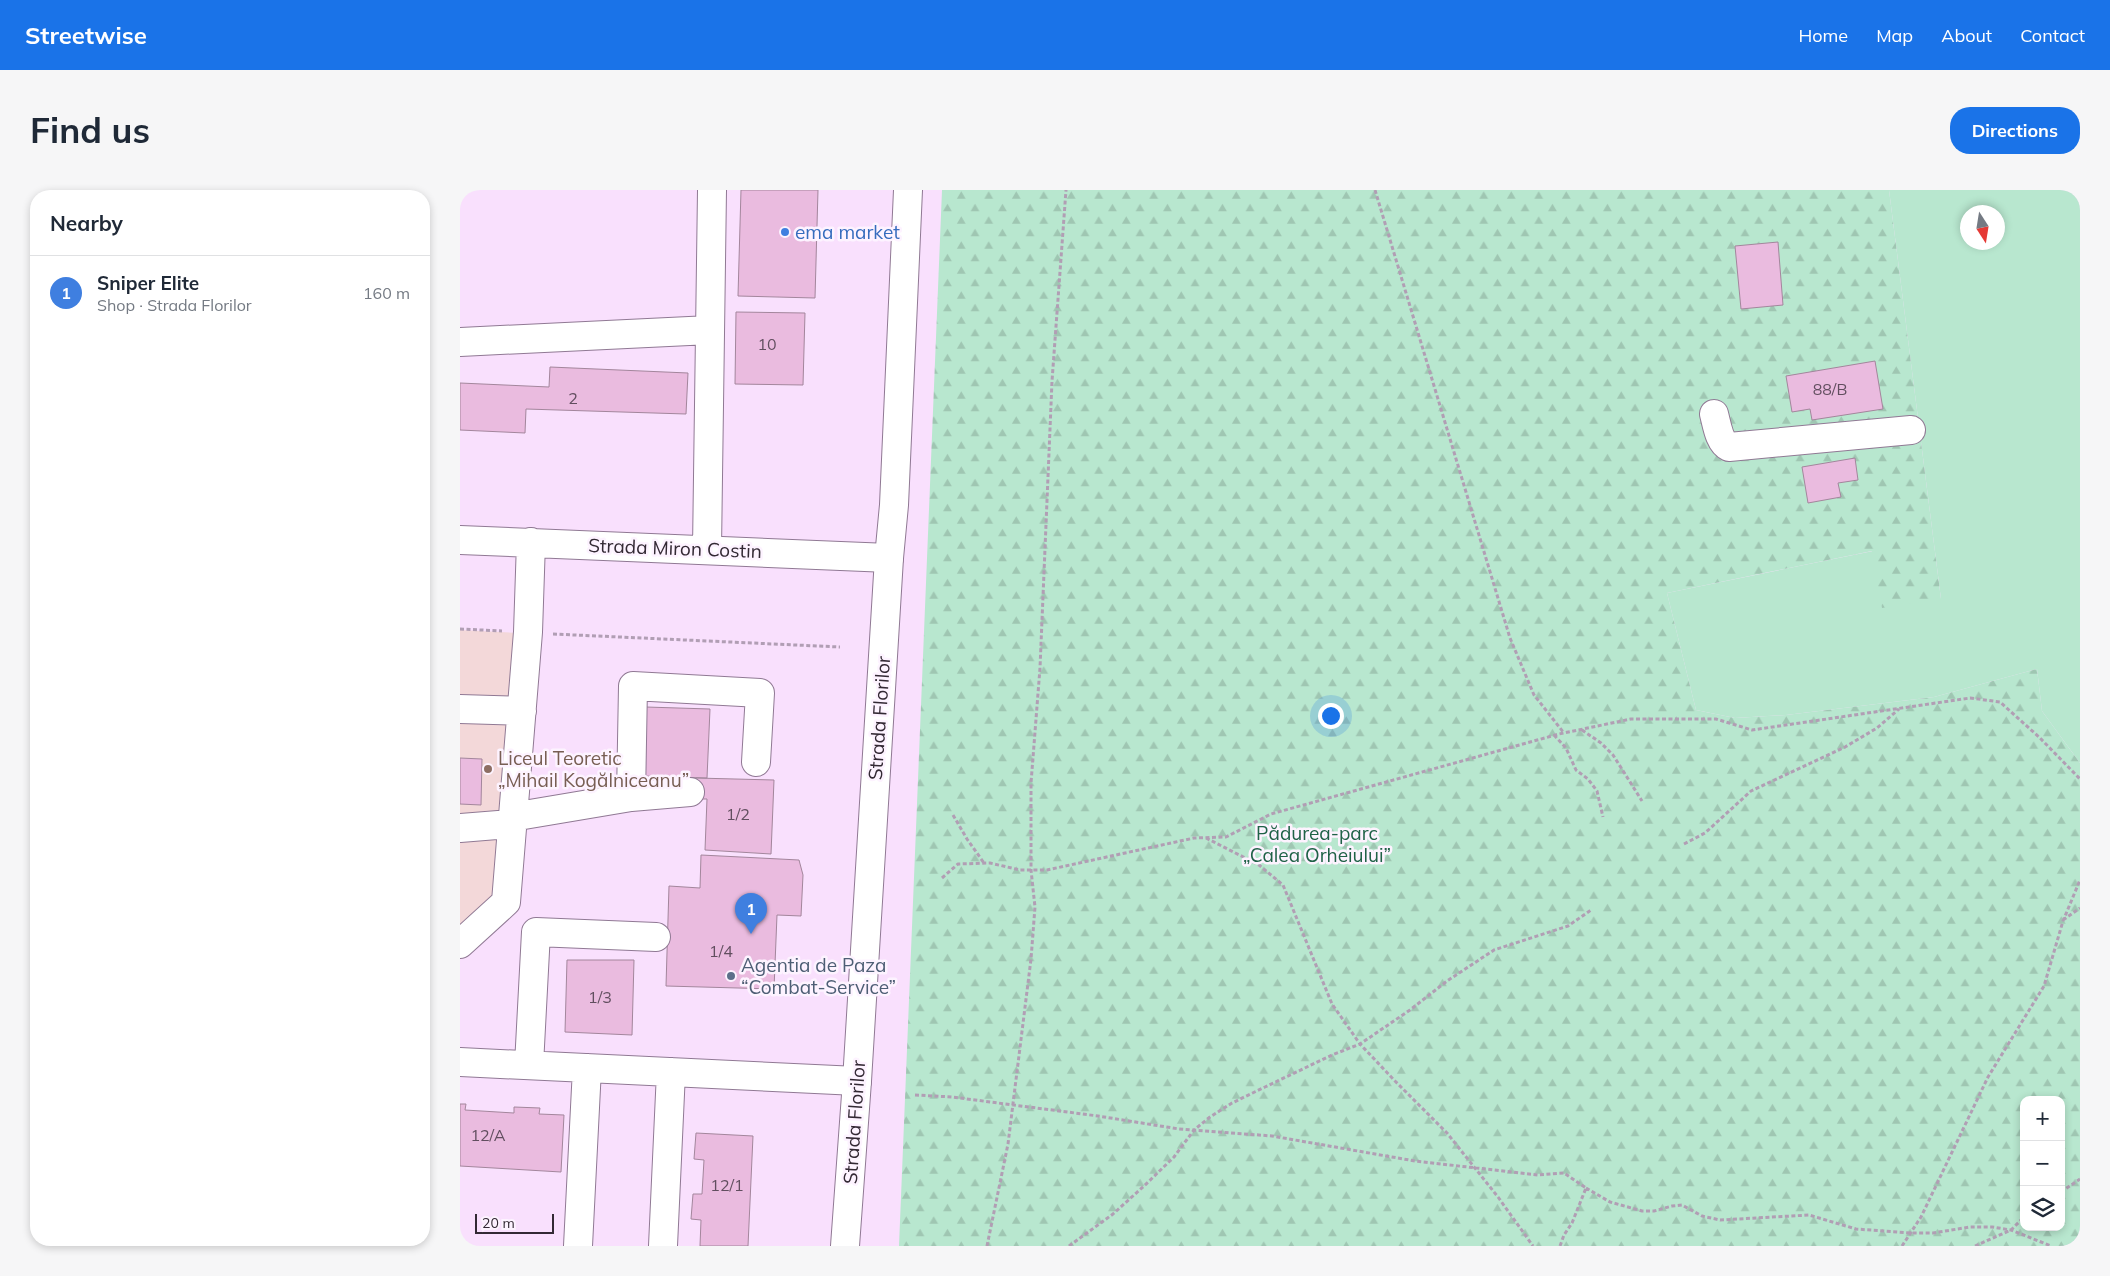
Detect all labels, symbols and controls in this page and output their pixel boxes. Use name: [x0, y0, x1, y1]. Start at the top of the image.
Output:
text: Streetwise: [25, 20, 147, 50]
text: Home: [1798, 24, 1848, 47]
text: Map: [1876, 24, 1913, 47]
text: About: [1941, 24, 1992, 47]
text: Contact: [2020, 24, 2085, 47]
button: Directions: [1950, 107, 2080, 154]
text: Find us: [30, 108, 150, 152]
north arrow: [1960, 205, 2005, 250]
text: Nearby: [50, 210, 123, 236]
place label: ema market: [795, 220, 900, 244]
marker: ema market: [779, 226, 791, 238]
text: Sniper Elite: [97, 271, 199, 295]
text: 1: [61, 283, 71, 303]
text: 160 m: [363, 283, 410, 303]
text: Shop · Strada Florilor: [97, 295, 252, 315]
house number: 10: [757, 334, 777, 354]
house number: 88/B: [1813, 379, 1847, 399]
house number: 2: [568, 388, 578, 408]
street label: Strada Miron Costin: [588, 533, 762, 563]
street label: Strada Florilor: [863, 655, 895, 781]
your location: [1318, 703, 1344, 729]
place label: Liceul Teoretic „Mihail Kogălniceanu”: [498, 746, 689, 792]
marker: Liceul Teoretic „Mihail Kogălniceanu”: [482, 763, 494, 775]
house number: 1/2: [726, 804, 750, 824]
park label: Pădurea-parc „Calea Orheiului”: [1243, 821, 1391, 867]
pin: 1: [735, 893, 767, 934]
house number: 1/4: [709, 941, 733, 961]
place label: Agentia de Paza “Combat-Service”: [741, 953, 896, 999]
marker: Agentia de Paza “Combat-Service”: [725, 970, 737, 982]
house number: 1/3: [588, 987, 612, 1007]
street label: Strada Florilor: [838, 1059, 870, 1185]
map controls: [2020, 1096, 2065, 1231]
button: +: [2020, 1096, 2065, 1141]
house number: 12/A: [470, 1125, 506, 1145]
button: −: [2020, 1141, 2065, 1186]
house number: 12/1: [710, 1175, 744, 1195]
button: layers: [2020, 1186, 2065, 1231]
scale bar: [475, 1211, 554, 1234]
text: 20 m: [482, 1214, 515, 1232]

